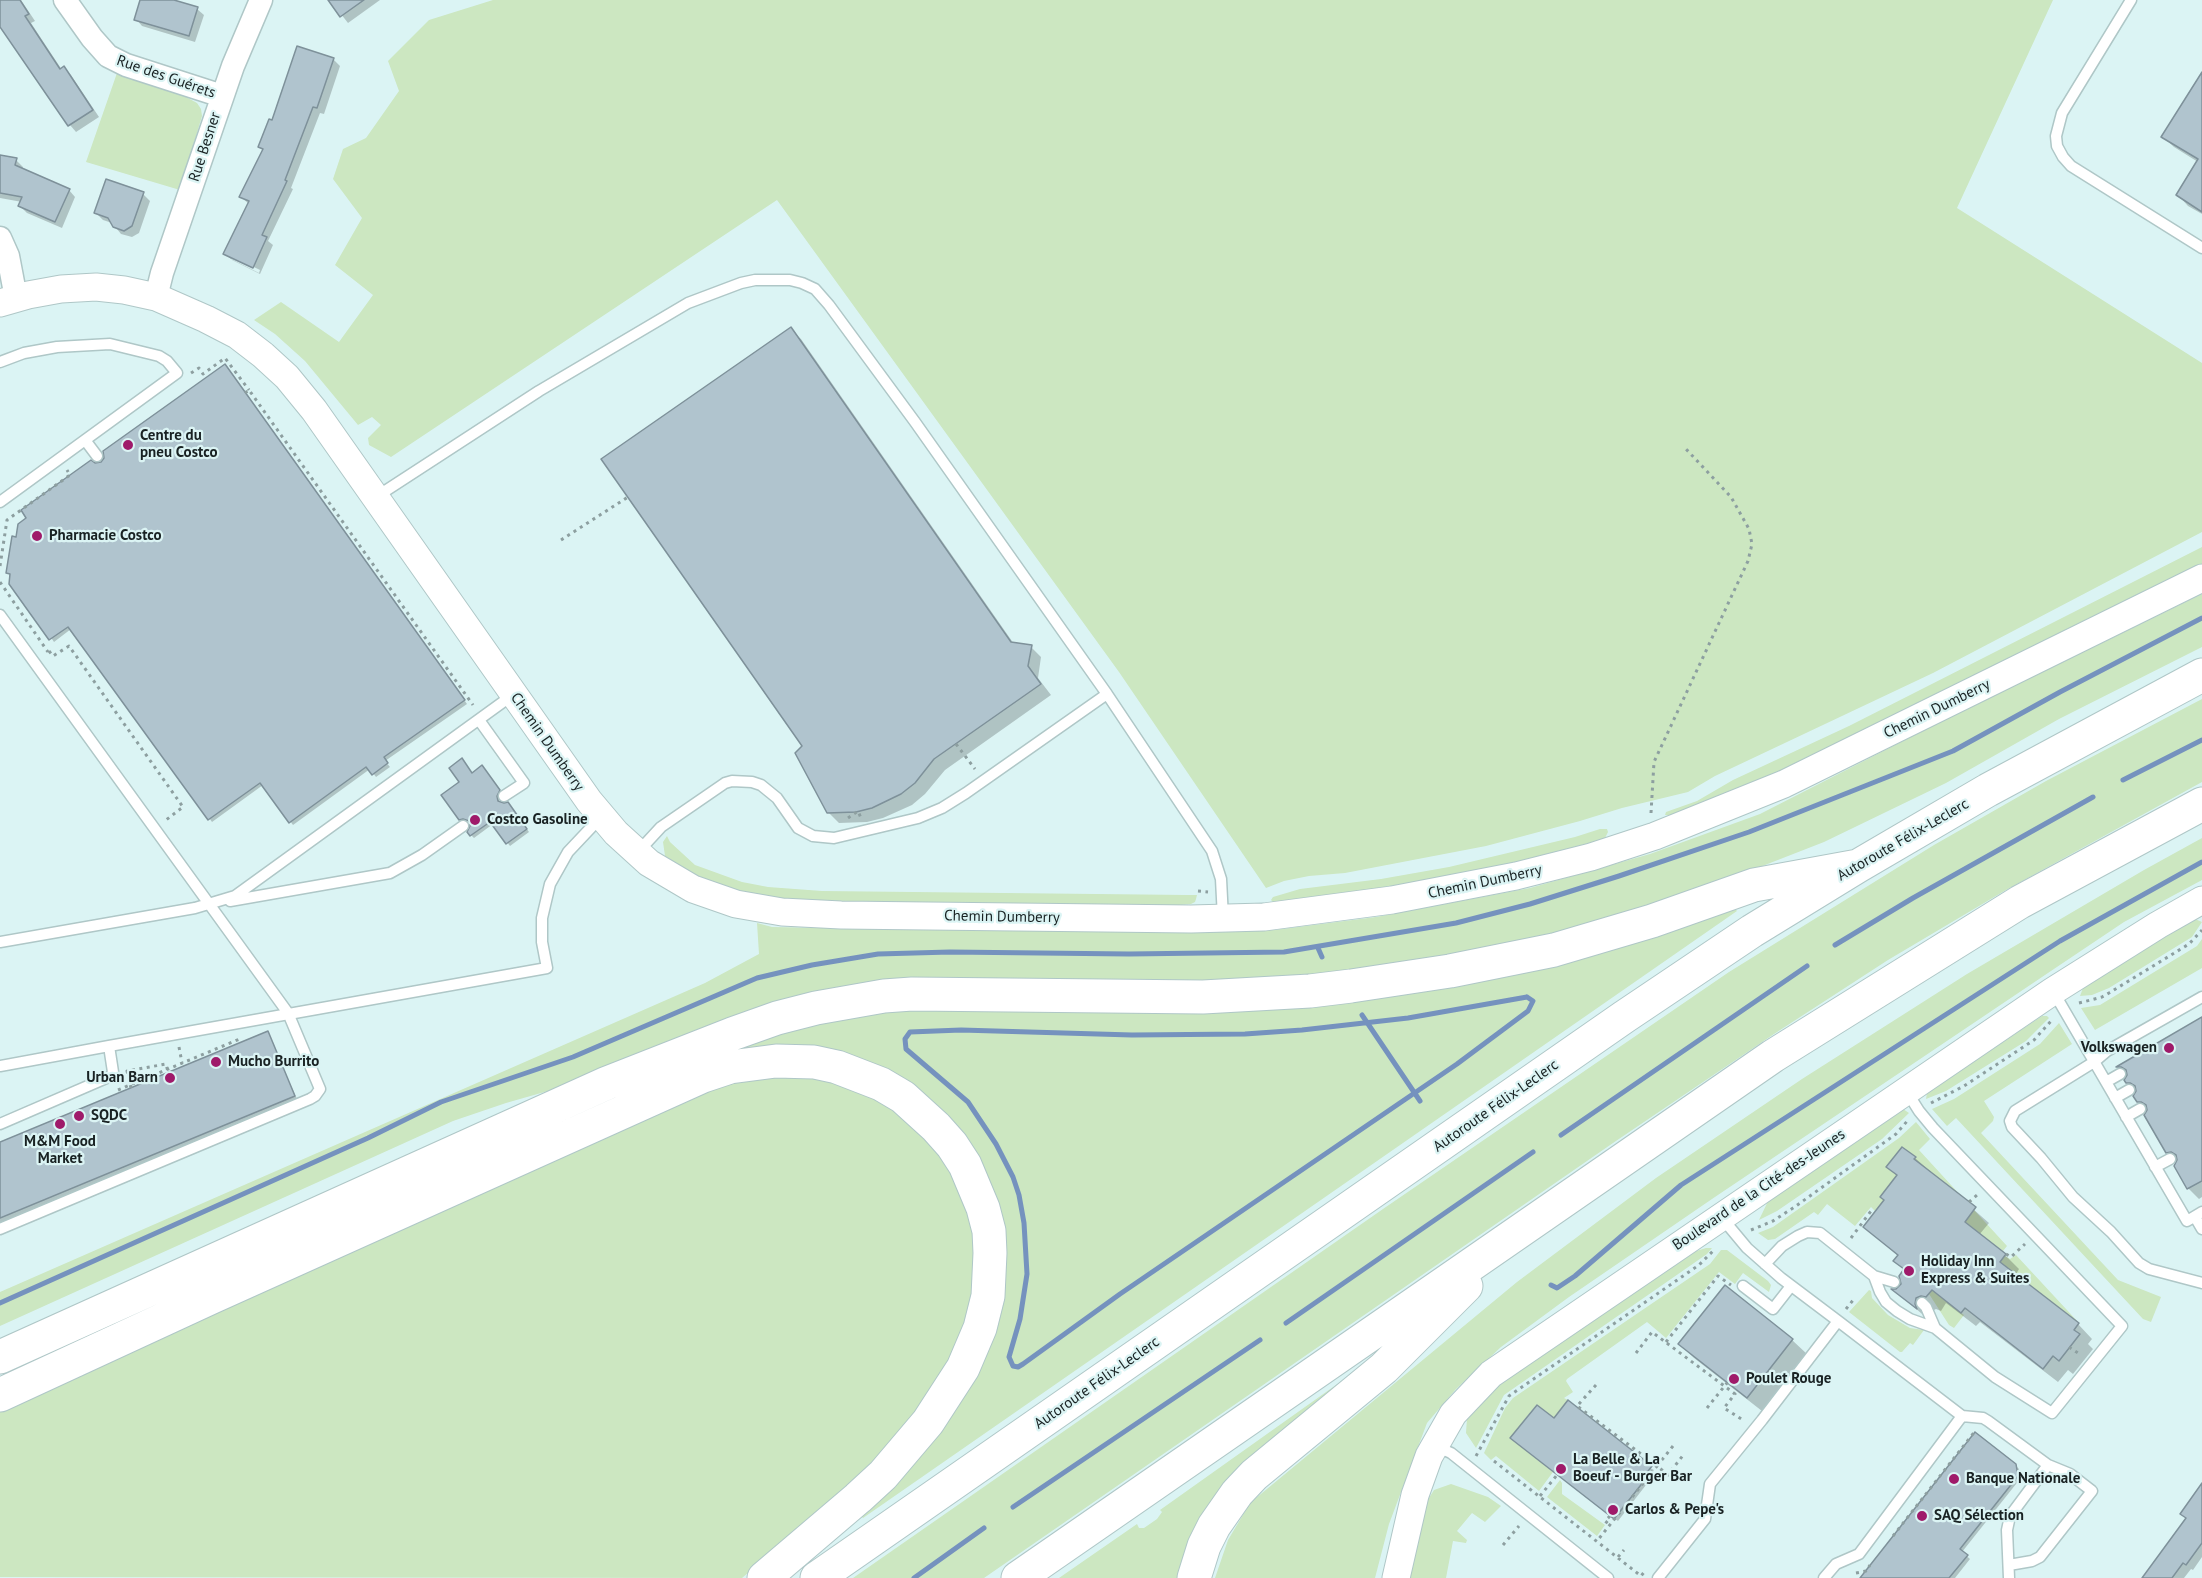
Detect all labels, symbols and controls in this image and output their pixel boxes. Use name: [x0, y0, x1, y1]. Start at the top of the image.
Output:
street label: Rue des Guérets: [114, 52, 218, 102]
street label: Rue Besner: [185, 110, 225, 184]
place label: Centre du pneu Costco: [140, 427, 217, 462]
marker: Centre du pneu Costco: [121, 438, 135, 452]
place label: Pharmacie Costco: [49, 527, 162, 545]
marker: Pharmacie Costco: [30, 529, 44, 543]
street label: Chemin Dumberry: [1881, 676, 1993, 742]
street label: Chemin Dumberry: [506, 689, 588, 795]
street label: Autoroute Félix-Leclerc: [1834, 795, 1972, 885]
place label: Costco Gasoline: [487, 811, 588, 829]
marker: Costco Gasoline: [468, 813, 482, 827]
street label: Chemin Dumberry: [1427, 861, 1543, 903]
street label: Chemin Dumberry: [944, 907, 1060, 927]
place label: Volkswagen: [2081, 1039, 2157, 1057]
marker: Volkswagen: [2162, 1041, 2176, 1055]
place label: Mucho Burrito: [228, 1053, 319, 1071]
marker: Mucho Burrito: [209, 1055, 223, 1069]
street label: Autoroute Félix-Leclerc: [1430, 1056, 1562, 1156]
place label: Urban Barn: [86, 1069, 158, 1087]
marker: Urban Barn: [163, 1071, 177, 1085]
place label: SQDC: [91, 1107, 127, 1125]
marker: SQDC: [72, 1109, 86, 1123]
marker: M&M Food Market: [53, 1117, 67, 1131]
street label: Boulevard de la Cité-des-Jeunes: [1669, 1125, 1849, 1255]
place label: M&M Food Market: [24, 1133, 96, 1168]
place label: Holiday Inn Express & Suites: [1921, 1253, 2029, 1288]
marker: Holiday Inn Express & Suites: [1902, 1264, 1916, 1278]
street label: Autoroute Félix-Leclerc: [1031, 1333, 1163, 1433]
place label: Poulet Rouge: [1746, 1370, 1831, 1388]
marker: Poulet Rouge: [1727, 1372, 1741, 1386]
place label: La Belle & La Boeuf - Burger Bar: [1573, 1451, 1692, 1486]
marker: La Belle & La Boeuf - Burger Bar: [1554, 1462, 1568, 1476]
place label: Banque Nationale: [1966, 1470, 2080, 1488]
marker: Banque Nationale: [1947, 1472, 1961, 1486]
place label: Carlos & Pepe's: [1625, 1501, 1724, 1519]
marker: Carlos & Pepe's: [1606, 1503, 1620, 1517]
place label: SAQ Sélection: [1934, 1507, 2024, 1525]
marker: SAQ Sélection: [1915, 1509, 1929, 1523]

